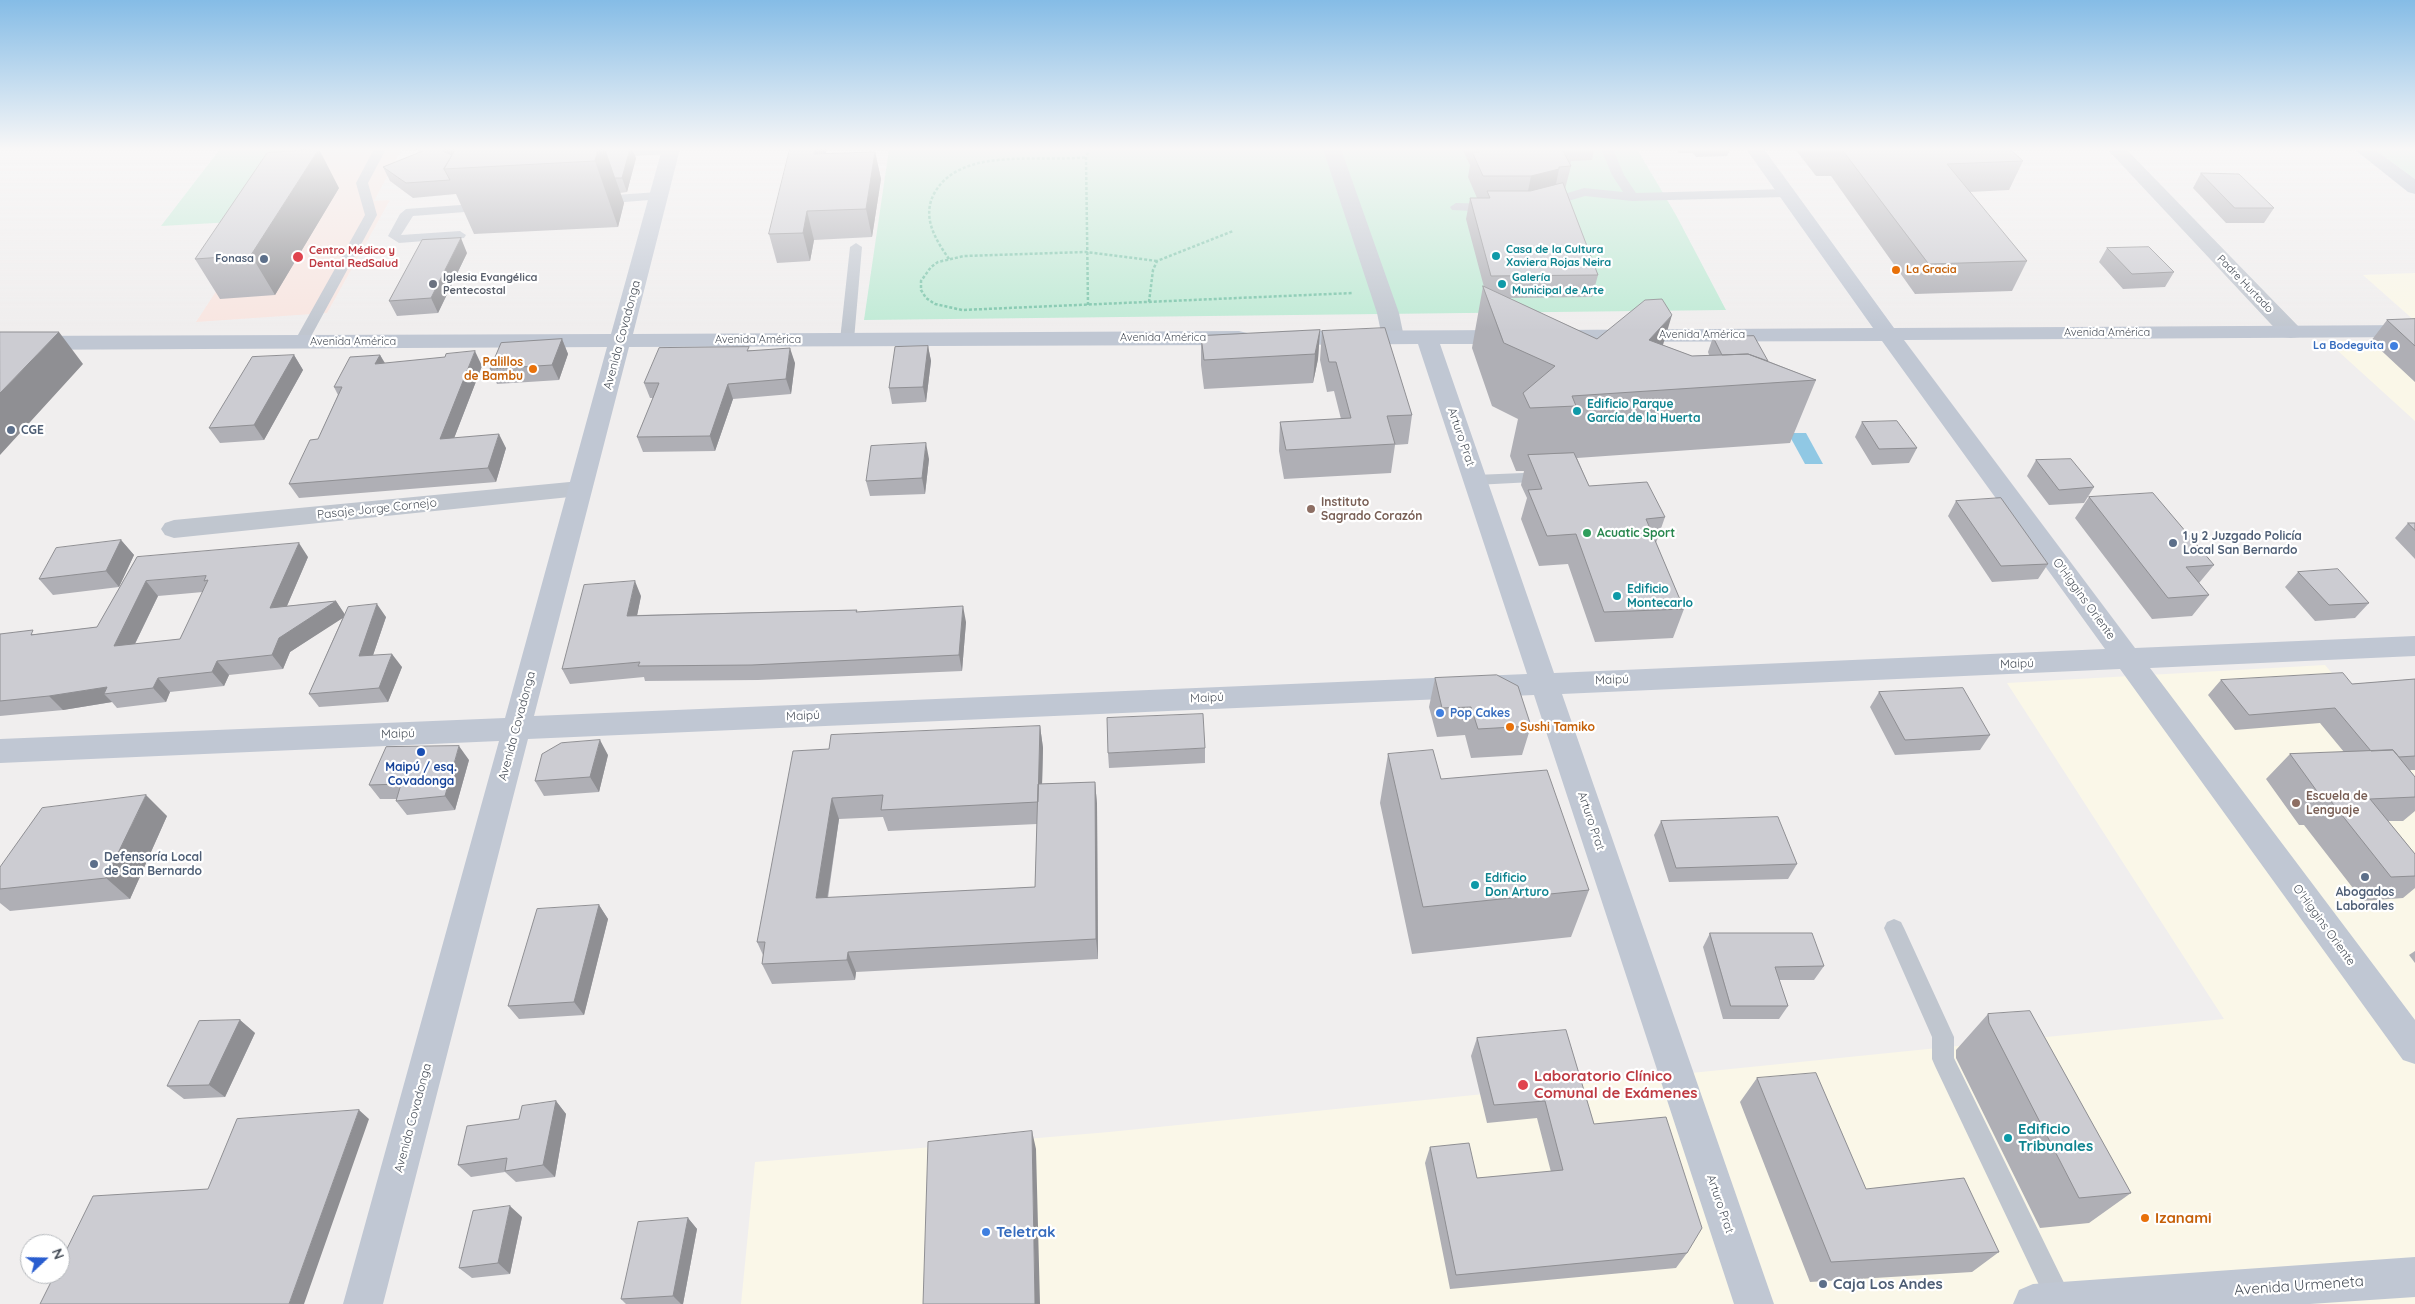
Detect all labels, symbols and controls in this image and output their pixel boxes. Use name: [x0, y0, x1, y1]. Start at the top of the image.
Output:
place label: Casa de la Cultura Xaviera Rojas Neira: [1506, 243, 1611, 269]
place label: Centro Médico y Dental RedSalud: [309, 244, 398, 270]
marker: Centro Médico y Dental RedSalud: [291, 250, 305, 264]
marker: Casa de la Cultura Xaviera Rojas Neira: [1490, 250, 1502, 262]
place label: Fonasa: [215, 252, 254, 266]
street label: Padre Hurtado: [2214, 252, 2276, 316]
marker: Fonasa: [258, 253, 270, 265]
place label: La Gracia: [1906, 263, 1957, 277]
marker: La Gracia: [1890, 264, 1902, 276]
place label: Iglesia Evangélica Pentecostal: [443, 271, 538, 297]
place label: Galería Municipal de Arte: [1512, 271, 1604, 297]
marker: Iglesia Evangélica Pentecostal: [427, 278, 439, 290]
marker: Galería Municipal de Arte: [1496, 278, 1508, 290]
street label: Avenida Covadonga: [600, 279, 644, 391]
street label: Avenida América: [2064, 326, 2150, 340]
street label: Avenida América: [1659, 328, 1745, 342]
street label: Avenida América: [1120, 331, 1206, 345]
street label: Avenida América: [715, 333, 801, 347]
street label: Avenida América: [310, 335, 396, 349]
place label: La Bodeguita: [2313, 339, 2384, 353]
marker: La Bodeguita: [2388, 340, 2400, 352]
place label: Palillos de Bambu: [464, 355, 523, 383]
marker: Palillos de Bambu: [527, 363, 539, 375]
place label: Edificio Parque García de la Huerta: [1587, 397, 1700, 425]
marker: Edificio Parque García de la Huerta: [1571, 405, 1583, 417]
street label: Arturo Prat: [1444, 406, 1478, 468]
place label: CGE: [21, 423, 44, 437]
marker: CGE: [5, 424, 17, 436]
place label: Instituto Sagrado Corazón: [1321, 495, 1422, 523]
street label: Pasaje Jorge Cornejo: [316, 496, 438, 522]
marker: Instituto Sagrado Corazón: [1305, 503, 1317, 515]
place label: Acuatic Sport: [1597, 526, 1675, 540]
marker: Acuatic Sport: [1581, 527, 1593, 539]
place label: 1 y 2 Juzgado Policía Local San Bernardo: [2183, 529, 2302, 557]
marker: 1 y 2 Juzgado Policía Local San Bernardo: [2167, 537, 2179, 549]
street label: O'Higgins Oriente: [2050, 556, 2118, 642]
place label: Edificio Montecarlo: [1627, 582, 1693, 610]
marker: Edificio Montecarlo: [1611, 590, 1623, 602]
street label: Maipú: [2000, 656, 2034, 672]
street label: Avenida Covadonga: [495, 670, 539, 782]
street label: Maipú: [1595, 672, 1629, 688]
street label: Maipú: [1190, 690, 1224, 706]
place label: Pop Cakes: [1450, 706, 1510, 720]
marker: Pop Cakes: [1434, 707, 1446, 719]
street label: Maipú: [786, 708, 820, 724]
place label: Sushi Tamiko: [1520, 720, 1595, 734]
marker: Sushi Tamiko: [1504, 721, 1516, 733]
street label: Maipú: [381, 726, 415, 742]
marker: Maipú / esq. Covadonga: [415, 746, 427, 758]
place label: Maipú / esq. Covadonga: [385, 760, 457, 788]
place label: Escuela de Lenguaje: [2306, 789, 2368, 817]
street label: Arturo Prat: [1574, 790, 1608, 852]
marker: Escuela de Lenguaje: [2290, 797, 2302, 809]
place label: Defensoría Local de San Bernardo: [104, 850, 202, 878]
marker: Defensoría Local de San Bernardo: [88, 858, 100, 870]
place label: Edificio Don Arturo: [1485, 871, 1549, 899]
marker: Abogados Laborales: [2359, 871, 2371, 883]
marker: Edificio Don Arturo: [1469, 879, 1481, 891]
street label: O'Higgins Oriente: [2290, 882, 2358, 968]
place label: Abogados Laborales: [2336, 885, 2394, 913]
street label: Avenida Covadonga: [391, 1062, 435, 1174]
place label: Laboratorio Clínico Comunal de Exámenes: [1534, 1067, 1697, 1102]
marker: Laboratorio Clínico Comunal de Exámenes: [1516, 1078, 1530, 1092]
place label: Edificio Tribunales: [2018, 1120, 2093, 1155]
marker: Edificio Tribunales: [2002, 1132, 2014, 1144]
street label: Arturo Prat: [1703, 1173, 1737, 1235]
place label: Izanami: [2155, 1209, 2212, 1227]
marker: Izanami: [2139, 1212, 2151, 1224]
place label: Teletrak: [996, 1223, 1056, 1241]
marker: Teletrak: [980, 1226, 992, 1238]
north arrow: [20, 1234, 70, 1284]
text: N: [48, 1246, 68, 1262]
street label: Avenida Urmeneta: [2234, 1272, 2364, 1300]
place label: Caja Los Andes: [1833, 1275, 1943, 1293]
marker: Caja Los Andes: [1817, 1278, 1829, 1290]

